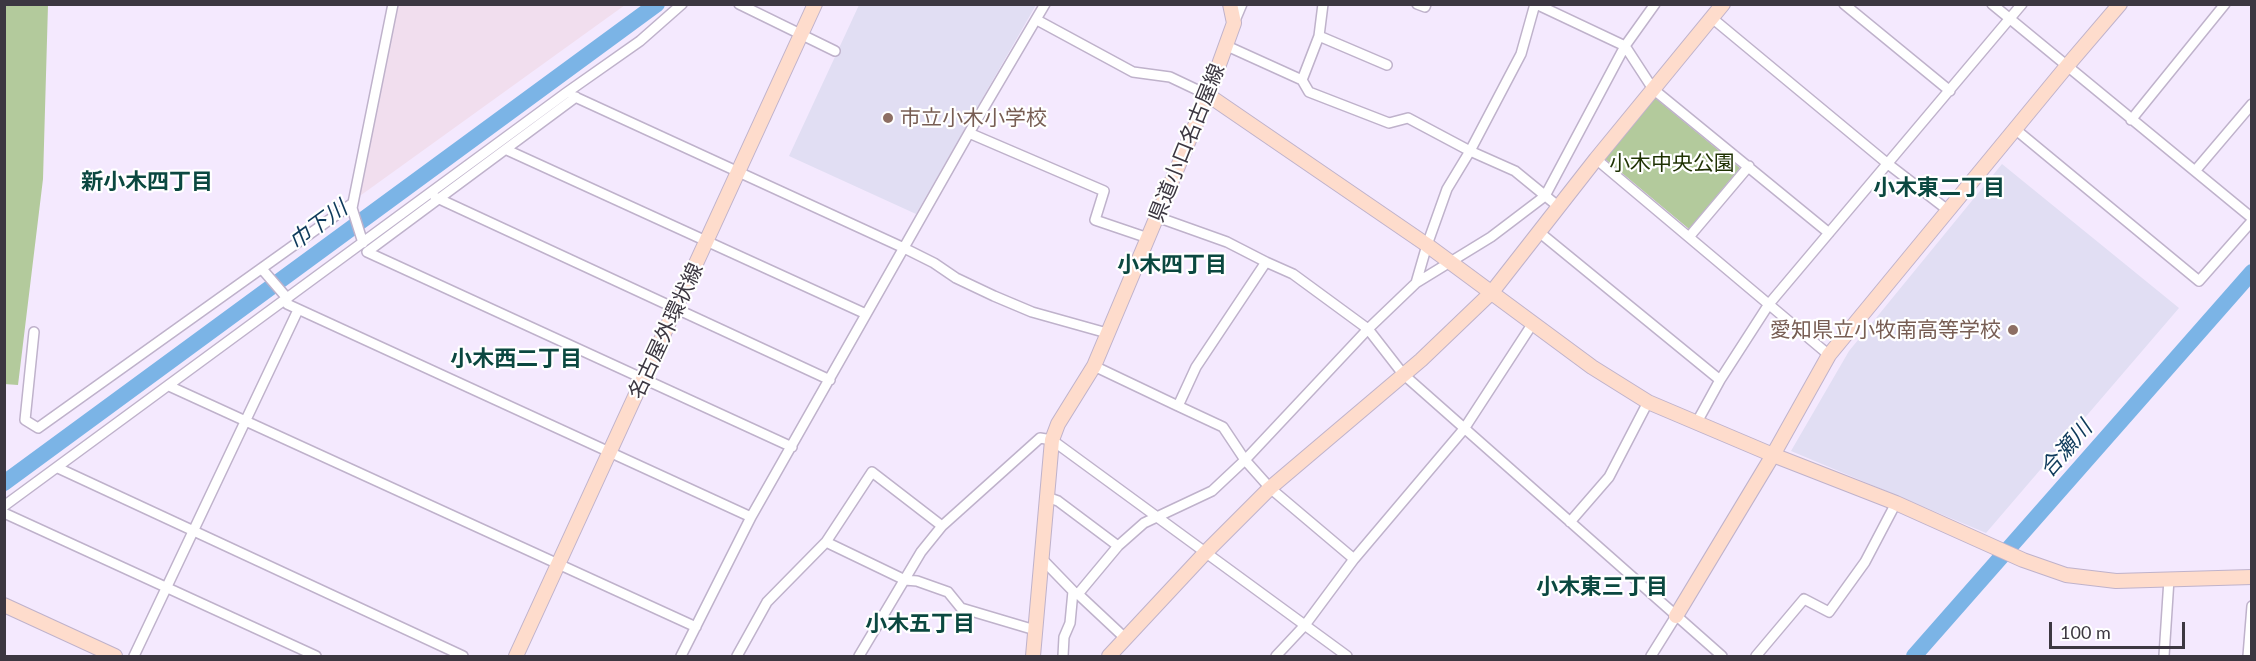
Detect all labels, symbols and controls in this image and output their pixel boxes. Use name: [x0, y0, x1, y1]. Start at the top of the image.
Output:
street label: 県道小口名古屋線: [1144, 60, 1230, 226]
place label: 市立小木小学校: [900, 105, 1047, 131]
marker: 市立小木小学校: [881, 111, 895, 125]
park label: 小木中央公園: [1609, 150, 1735, 176]
district label: 新小木四丁目: [81, 169, 213, 195]
district label: 小木東二丁目: [1873, 175, 2005, 201]
water label: 巾下川: [284, 195, 352, 255]
district label: 小木四丁目: [1117, 252, 1227, 278]
street label: 名古屋外環状線: [624, 259, 708, 403]
place label: 愛知県立小牧南高等学校: [1770, 317, 2001, 343]
marker: 愛知県立小牧南高等学校: [2006, 323, 2020, 337]
district label: 小木西二丁目: [450, 346, 582, 372]
water label: 合瀬川: [2034, 415, 2098, 483]
district label: 小木東三丁目: [1536, 574, 1668, 600]
scale bar: [2052, 610, 2188, 648]
district label: 小木五丁目: [865, 611, 975, 637]
text: 100 m: [2060, 621, 2111, 643]

